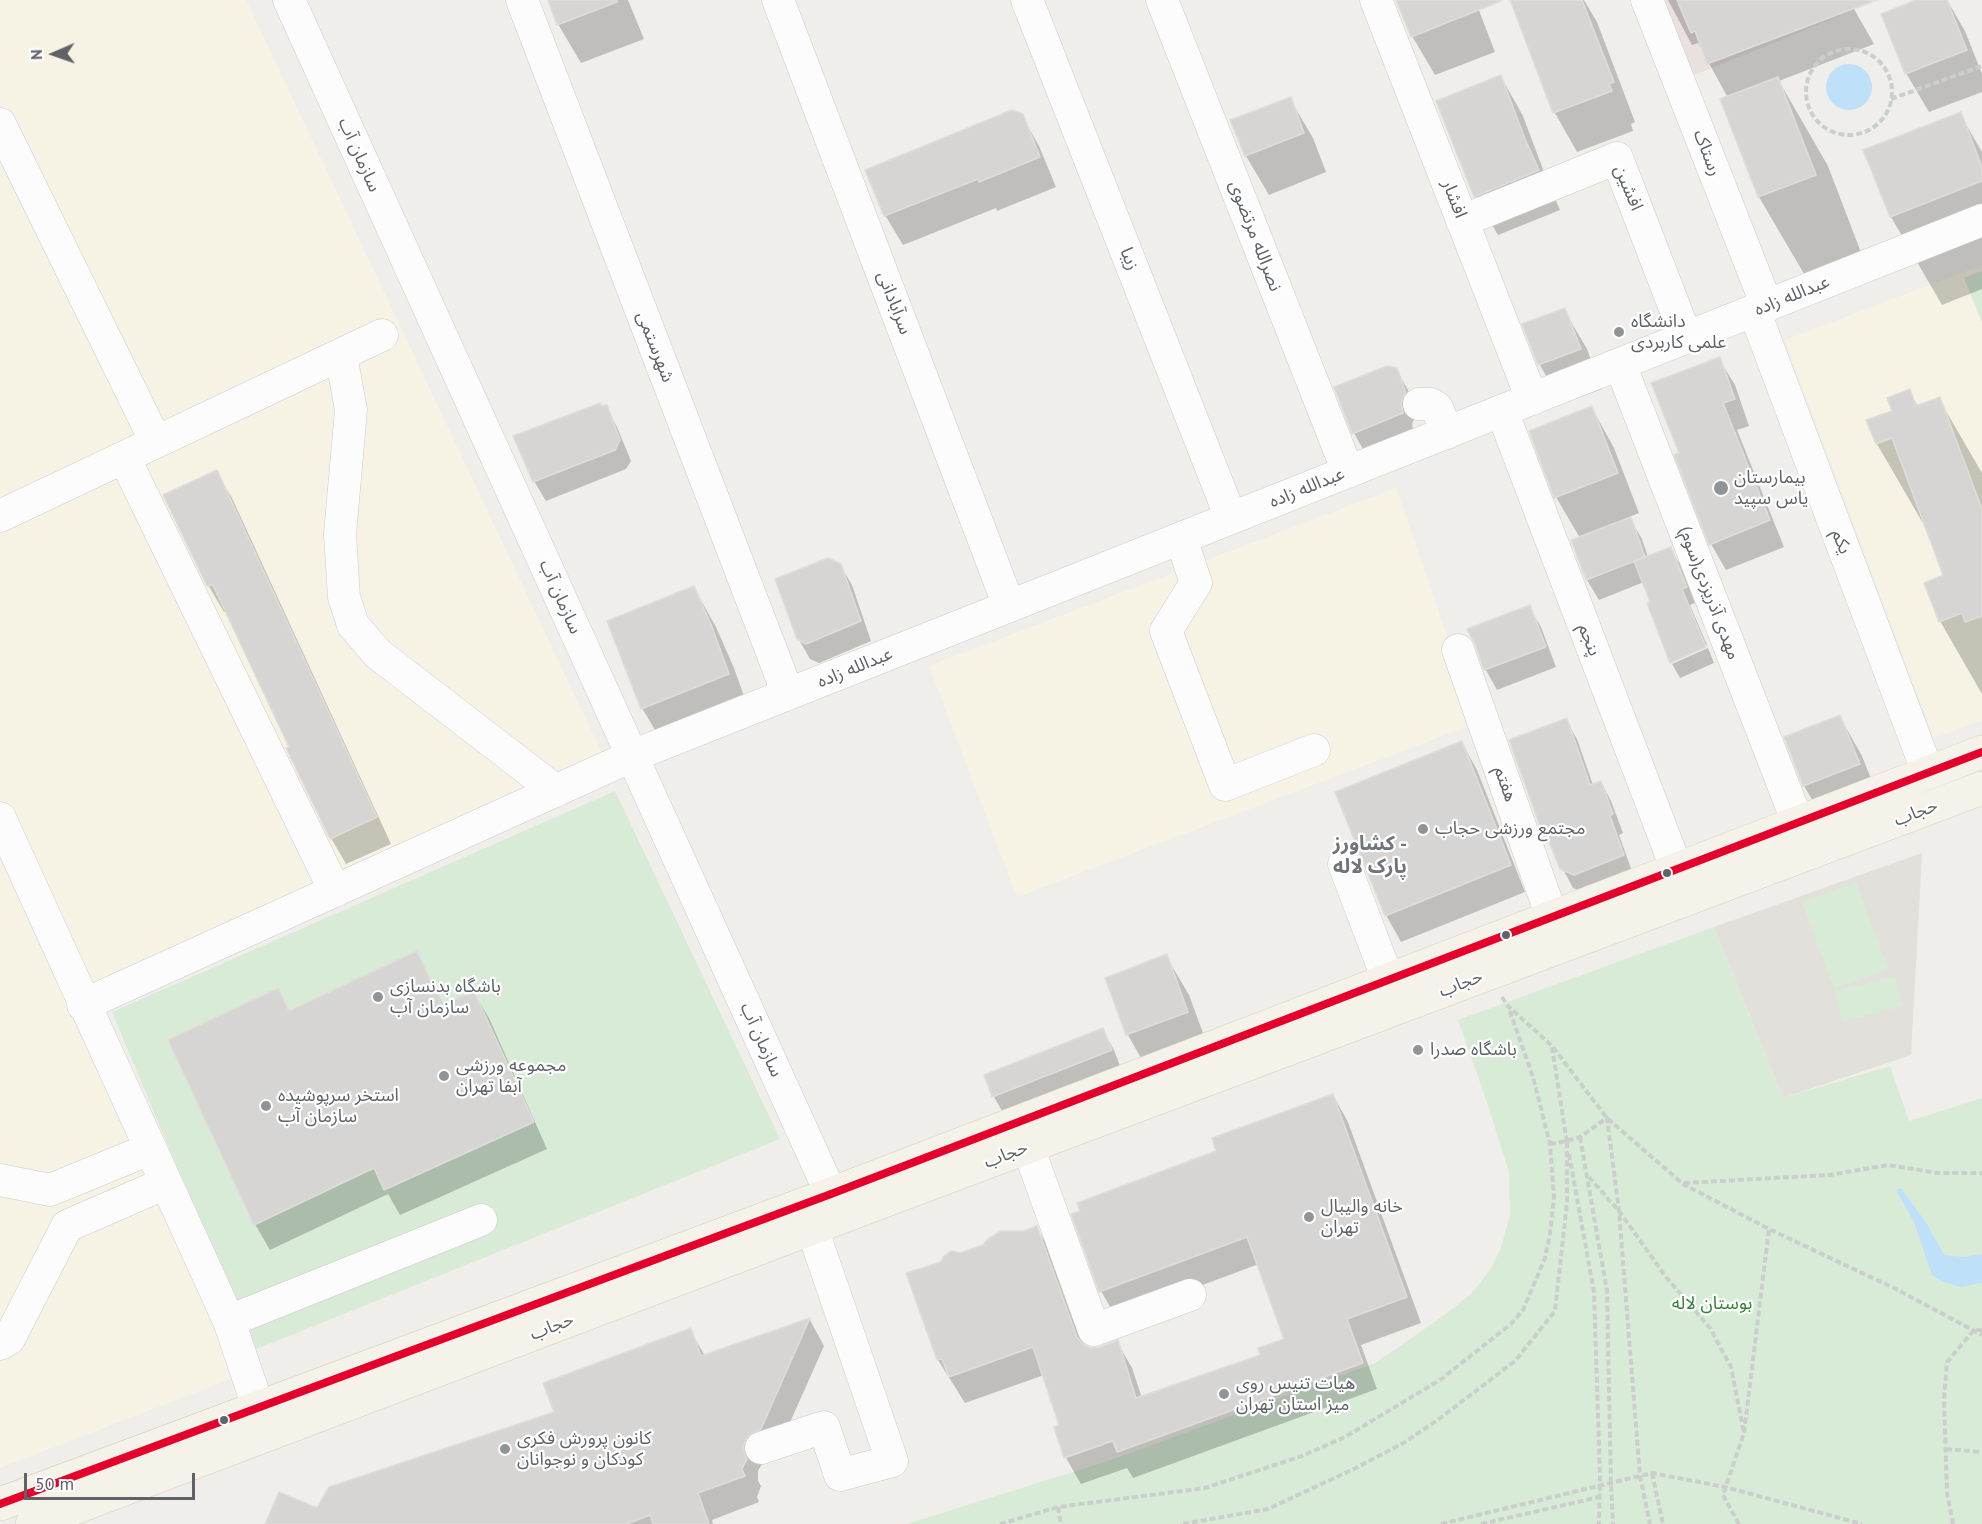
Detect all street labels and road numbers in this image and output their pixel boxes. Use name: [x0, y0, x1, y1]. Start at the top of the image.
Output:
street label: سازمان آب: [333, 114, 385, 196]
street label: رستاک: [1688, 127, 1726, 179]
street label: افشین: [1609, 162, 1647, 214]
street label: نصرالله مرتضوی: [1224, 177, 1286, 295]
street label: افشار: [1437, 177, 1471, 221]
street label: زیبا: [1115, 244, 1143, 274]
street label: سرآبادانی: [872, 268, 916, 338]
street label: عبدالله زاده: [1751, 271, 1833, 321]
street label: شهرستمی: [632, 308, 678, 386]
street label: عبدالله زاده: [1266, 463, 1348, 513]
street label: مهدی آذریزدی(سوم): [1674, 523, 1744, 663]
street label: یکم: [1827, 527, 1855, 557]
street label: سازمان آب: [534, 556, 586, 638]
street label: پنجم: [1573, 621, 1605, 659]
street label: عبدالله زاده: [814, 643, 896, 693]
street label: هفتم: [1489, 763, 1521, 805]
street label: حجاب: [1891, 795, 1941, 831]
street label: حجاب: [1436, 966, 1486, 1002]
street label: سازمان آب: [735, 999, 787, 1081]
street label: حجاب: [981, 1137, 1031, 1173]
street label: حجاب: [527, 1309, 577, 1345]

